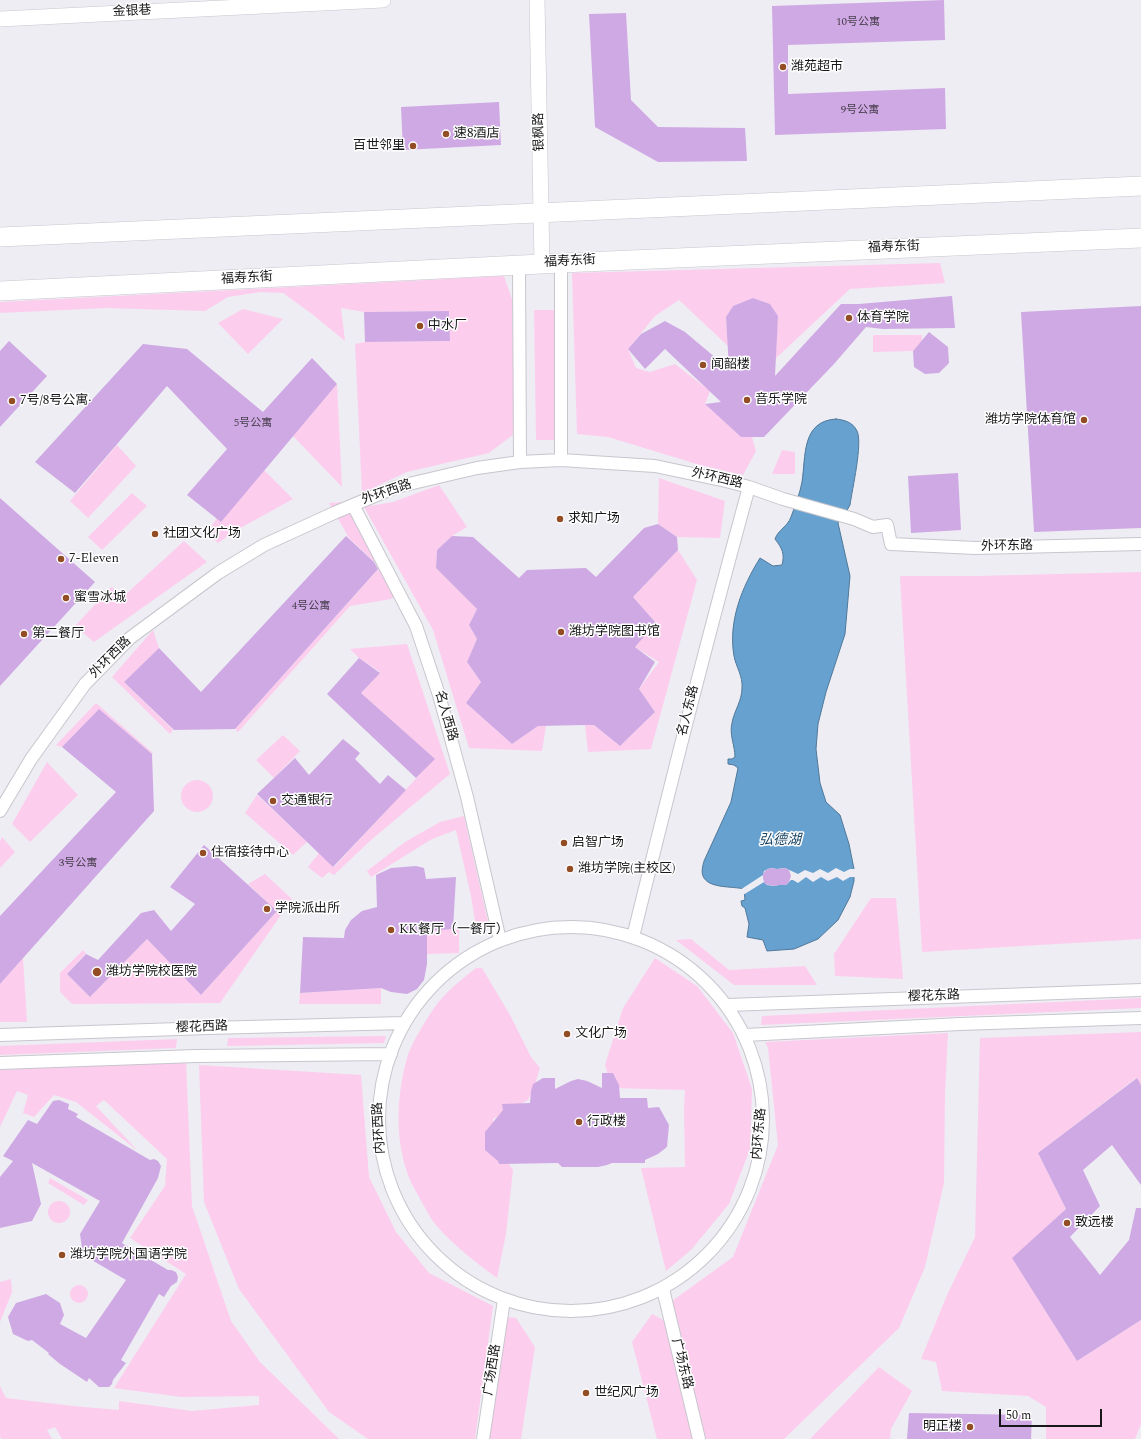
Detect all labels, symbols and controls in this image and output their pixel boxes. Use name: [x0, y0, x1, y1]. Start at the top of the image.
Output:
street label: 金银巷: [112, 3, 152, 21]
house number: 10号公寓: [836, 16, 880, 30]
place label: 潍苑超市: [791, 59, 843, 75]
marker: 潍苑超市: [778, 62, 788, 72]
house number: 9号公寓: [841, 104, 879, 118]
street label: 银枫路: [532, 112, 548, 152]
place label: 速8酒店: [454, 126, 499, 142]
marker: 速8酒店: [441, 129, 451, 139]
place label: 百世邻里: [353, 138, 405, 154]
marker: 百世邻里: [408, 141, 418, 151]
street label: 福寿东街: [868, 239, 920, 257]
street label: 福寿东街: [544, 253, 596, 271]
street label: 福寿东街: [221, 270, 273, 288]
place label: 体育学院: [857, 310, 909, 326]
marker: 体育学院: [844, 313, 854, 323]
place label: 中水厂: [428, 318, 467, 334]
marker: 中水厂: [415, 321, 425, 331]
place label: 闻韶楼: [711, 357, 750, 373]
marker: 闻韶楼: [698, 360, 708, 370]
place label: 音乐学院: [755, 392, 807, 408]
place label: 7号/8号公寓·: [20, 393, 91, 409]
marker: 音乐学院: [742, 395, 752, 405]
marker: 7号/8号公寓·: [7, 396, 17, 406]
place label: 潍坊学院体育馆: [985, 412, 1076, 428]
marker: 潍坊学院体育馆: [1079, 415, 1089, 425]
house number: 5号公寓: [234, 417, 272, 431]
street label: 外环西路: [690, 466, 744, 492]
street label: 外环西路: [360, 477, 414, 509]
place label: 求知广场: [568, 511, 620, 527]
marker: 求知广场: [555, 514, 565, 524]
place label: 社团文化广场: [163, 526, 241, 542]
marker: 社团文化广场: [150, 529, 160, 539]
street label: 外环东路: [981, 539, 1033, 555]
place label: 7-Eleven: [69, 551, 119, 567]
marker: 7-Eleven: [56, 554, 66, 564]
place label: 蜜雪冰城: [74, 590, 126, 606]
marker: 蜜雪冰城: [61, 593, 71, 603]
house number: 4号公寓: [292, 600, 330, 614]
place label: 潍坊学院图书馆: [569, 624, 660, 640]
place label: 第二餐厅: [32, 626, 84, 642]
marker: 潍坊学院图书馆: [556, 627, 566, 637]
marker: 第二餐厅: [19, 629, 29, 639]
street label: 外环西路: [87, 634, 135, 682]
street label: 名人东路: [675, 684, 703, 738]
street label: 名人西路: [430, 689, 460, 743]
place label: 交通银行: [281, 793, 333, 809]
marker: 交通银行: [268, 796, 278, 806]
water label: 弘德湖: [759, 833, 801, 849]
place label: 启智广场: [572, 835, 624, 851]
marker: 启智广场: [559, 838, 569, 848]
place label: 住宿接待中心: [211, 845, 289, 861]
marker: 住宿接待中心: [198, 848, 208, 858]
house number: 3号公寓: [59, 857, 97, 871]
place label: 潍坊学院(主校区): [578, 861, 675, 877]
marker: 潍坊学院(主校区): [565, 864, 575, 874]
place label: 学院派出所: [275, 901, 340, 917]
marker: 学院派出所: [262, 904, 272, 914]
place label: KK餐厅（一餐厅）: [399, 922, 509, 938]
marker: KK餐厅（一餐厅）: [386, 925, 396, 935]
place label: 潍坊学院校医院: [106, 964, 197, 980]
marker: 潍坊学院校医院: [91, 966, 103, 978]
street label: 樱花东路: [908, 988, 960, 1006]
street label: 樱花西路: [176, 1019, 228, 1037]
place label: 文化广场: [575, 1026, 627, 1042]
marker: 文化广场: [562, 1029, 572, 1039]
street label: 内环西路: [371, 1102, 389, 1154]
street label: 内环东路: [750, 1107, 770, 1161]
place label: 行政楼: [587, 1114, 626, 1130]
marker: 行政楼: [574, 1117, 584, 1127]
place label: 致远楼: [1075, 1215, 1114, 1231]
marker: 致远楼: [1062, 1218, 1072, 1228]
place label: 潍坊学院外国语学院: [70, 1247, 187, 1263]
marker: 潍坊学院外国语学院: [57, 1250, 67, 1260]
street label: 广场东路: [667, 1337, 695, 1391]
street label: 广场西路: [481, 1343, 505, 1397]
place label: 世纪风广场: [594, 1385, 659, 1401]
marker: 世纪风广场: [581, 1388, 591, 1398]
scale bar: [1001, 1401, 1104, 1427]
text: 50 m: [1006, 1406, 1031, 1425]
place label: 明正楼: [923, 1419, 962, 1435]
marker: 明正楼: [965, 1422, 975, 1432]

